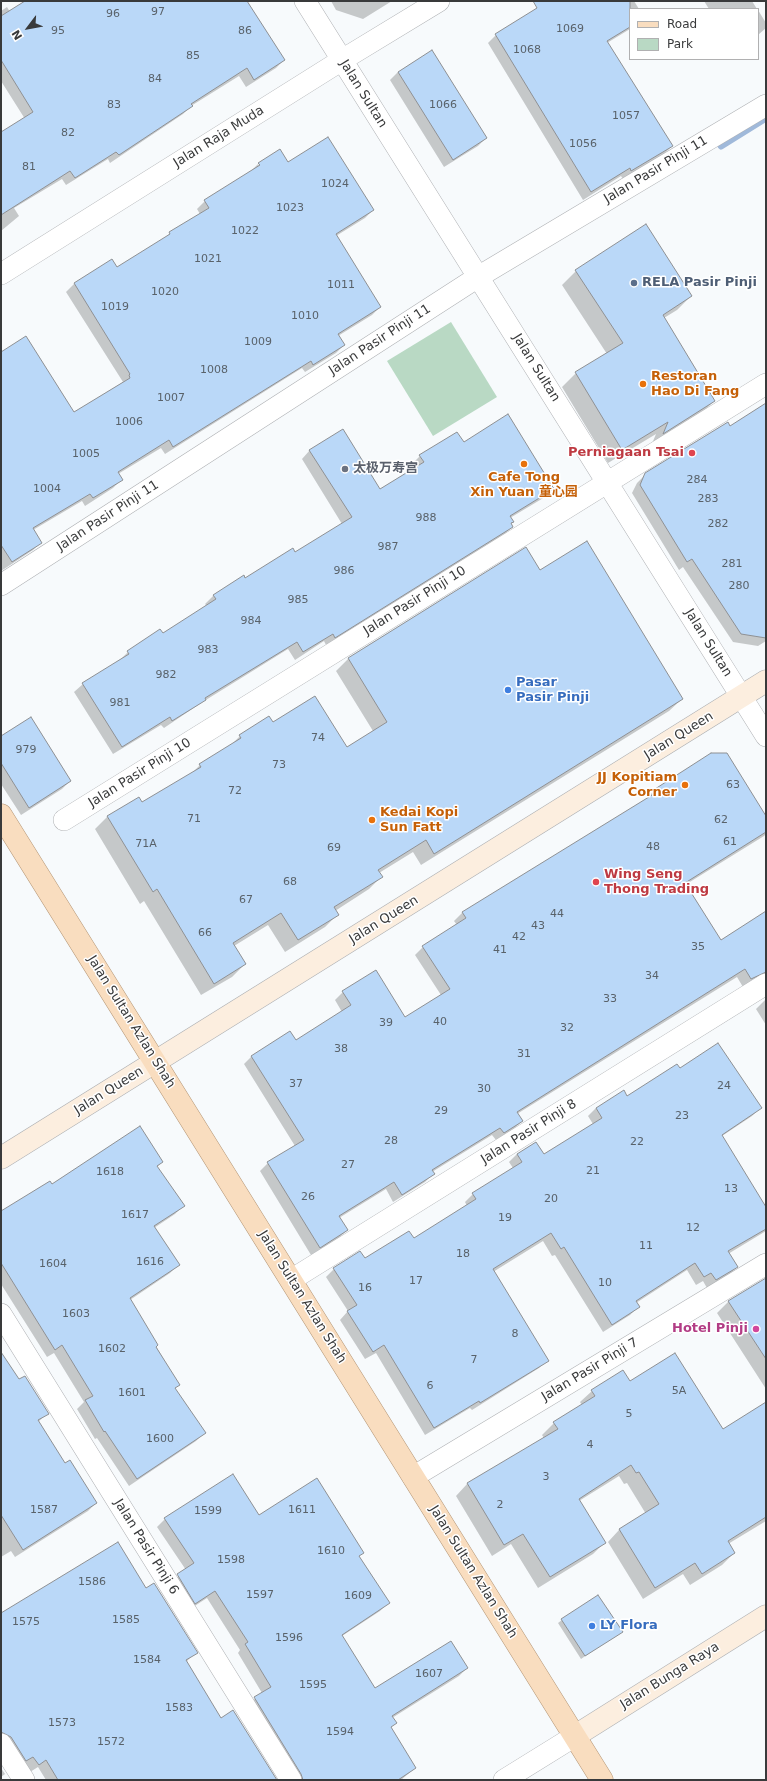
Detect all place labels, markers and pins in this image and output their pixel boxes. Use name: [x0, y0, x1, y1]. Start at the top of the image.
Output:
place label: RELA Pasir Pinji: [642, 275, 757, 291]
marker: RELA Pasir Pinji: [629, 278, 639, 288]
place label: Restoran Hao Di Fang: [651, 369, 739, 400]
marker: Restoran Hao Di Fang: [638, 379, 648, 389]
place label: Perniagaan Tsai: [568, 445, 684, 461]
marker: Perniagaan Tsai: [687, 448, 697, 458]
marker: Cafe Tong Xin Yuan 童心园: [519, 459, 529, 469]
place label: 太极万寿宫: [353, 461, 418, 477]
marker: 太极万寿宫: [340, 464, 350, 474]
place label: Cafe Tong Xin Yuan 童心园: [470, 470, 578, 501]
place label: Pasar Pasir Pinji: [516, 675, 589, 706]
marker: Pasar Pasir Pinji: [503, 685, 513, 695]
place label: JJ Kopitiam Corner: [597, 770, 677, 801]
marker: JJ Kopitiam Corner: [680, 780, 690, 790]
place label: Kedai Kopi Sun Fatt: [380, 805, 458, 836]
marker: Kedai Kopi Sun Fatt: [367, 815, 377, 825]
place label: Wing Seng Thong Trading: [604, 867, 709, 898]
marker: Wing Seng Thong Trading: [591, 877, 601, 887]
place label: Hotel Pinji: [672, 1321, 748, 1337]
marker: Hotel Pinji: [751, 1324, 761, 1334]
place label: LY Flora: [600, 1618, 658, 1634]
marker: LY Flora: [587, 1621, 597, 1631]

